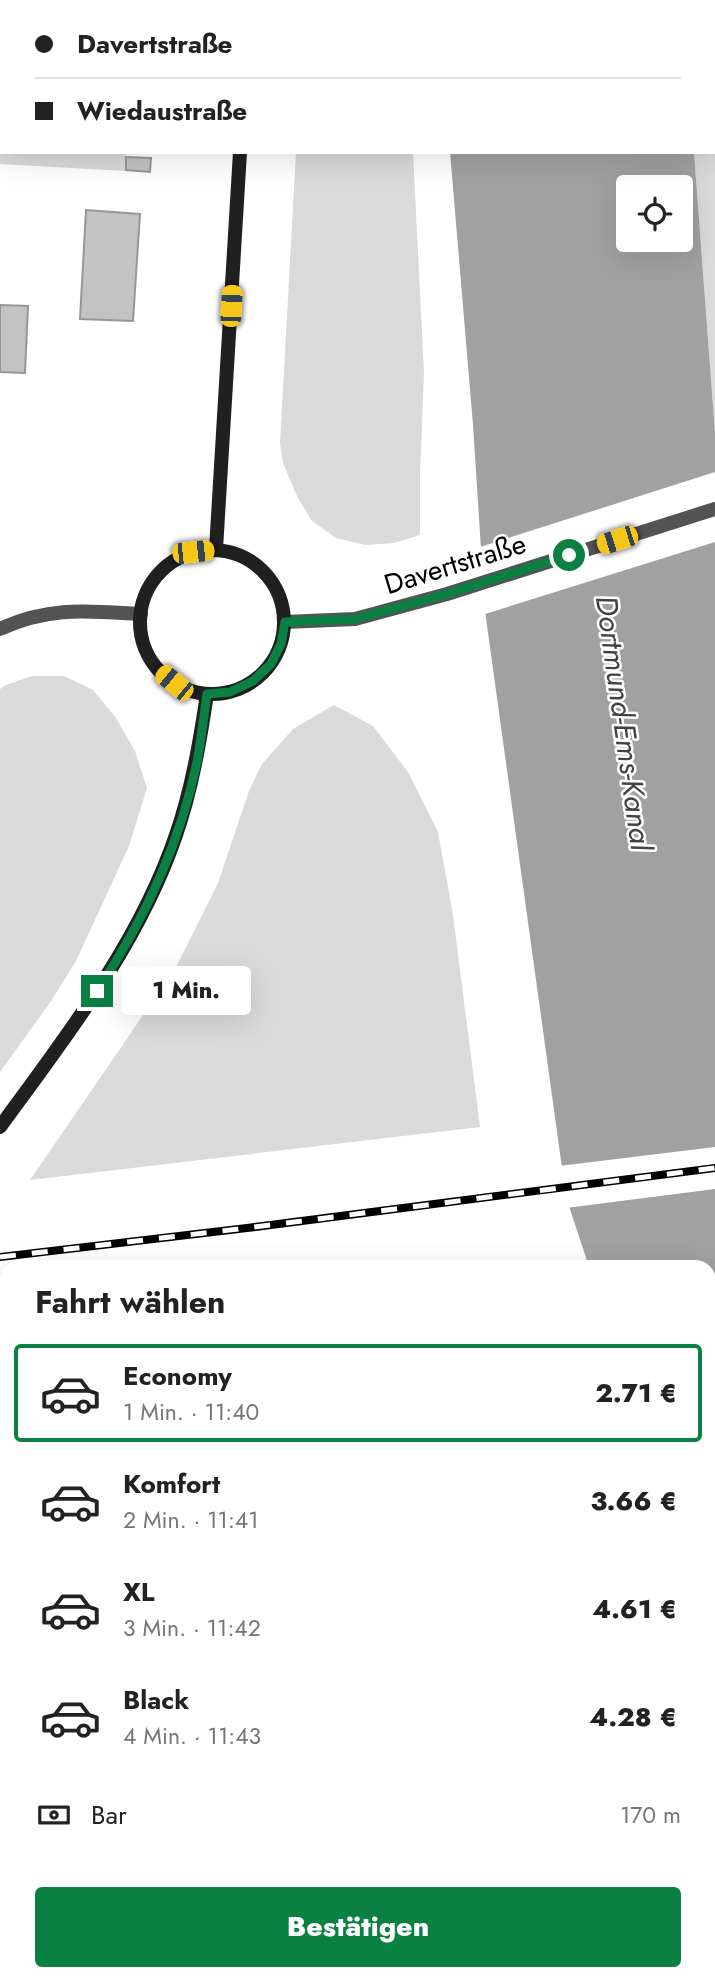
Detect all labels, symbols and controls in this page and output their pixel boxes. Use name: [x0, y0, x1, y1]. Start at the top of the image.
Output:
text: Davertstraße: [77, 25, 233, 63]
text: Wiedaustraße: [77, 92, 247, 130]
map controls: [616, 175, 693, 252]
button: locate: [616, 175, 693, 252]
car: [220, 284, 243, 328]
street label: Davertstraße: [379, 523, 531, 605]
car: [594, 524, 641, 556]
car: [172, 539, 215, 565]
route start: [553, 539, 585, 571]
water label: Dortmund-Ems-Kanal: [585, 593, 663, 854]
car: [152, 662, 197, 704]
callout: 1 Min.: [122, 967, 251, 1016]
text: 1 Min.: [152, 973, 220, 1007]
route end: [81, 975, 113, 1007]
text: Fahrt wählen: [35, 1279, 225, 1325]
text: Economy: [123, 1357, 232, 1395]
icon: car: [39, 1362, 102, 1425]
text: 2.71 €: [595, 1374, 677, 1412]
text: 1 Min. · 11:40: [123, 1395, 259, 1429]
text: Komfort: [123, 1465, 220, 1503]
icon: car: [39, 1470, 102, 1533]
text: 3.66 €: [590, 1482, 677, 1520]
text: 2 Min. · 11:41: [123, 1503, 259, 1537]
text: XL: [123, 1573, 155, 1611]
icon: car: [39, 1578, 102, 1641]
text: 4.61 €: [592, 1590, 677, 1628]
text: 3 Min. · 11:42: [123, 1611, 261, 1645]
text: Black: [123, 1681, 189, 1719]
icon: car: [39, 1686, 102, 1749]
text: 4.28 €: [589, 1698, 677, 1736]
text: 4 Min. · 11:43: [123, 1719, 261, 1753]
icon: cash: [35, 1796, 73, 1834]
text: Bar: [91, 1796, 127, 1834]
text: 170 m: [620, 1798, 681, 1832]
button: Bestätigen: [35, 1887, 681, 1967]

